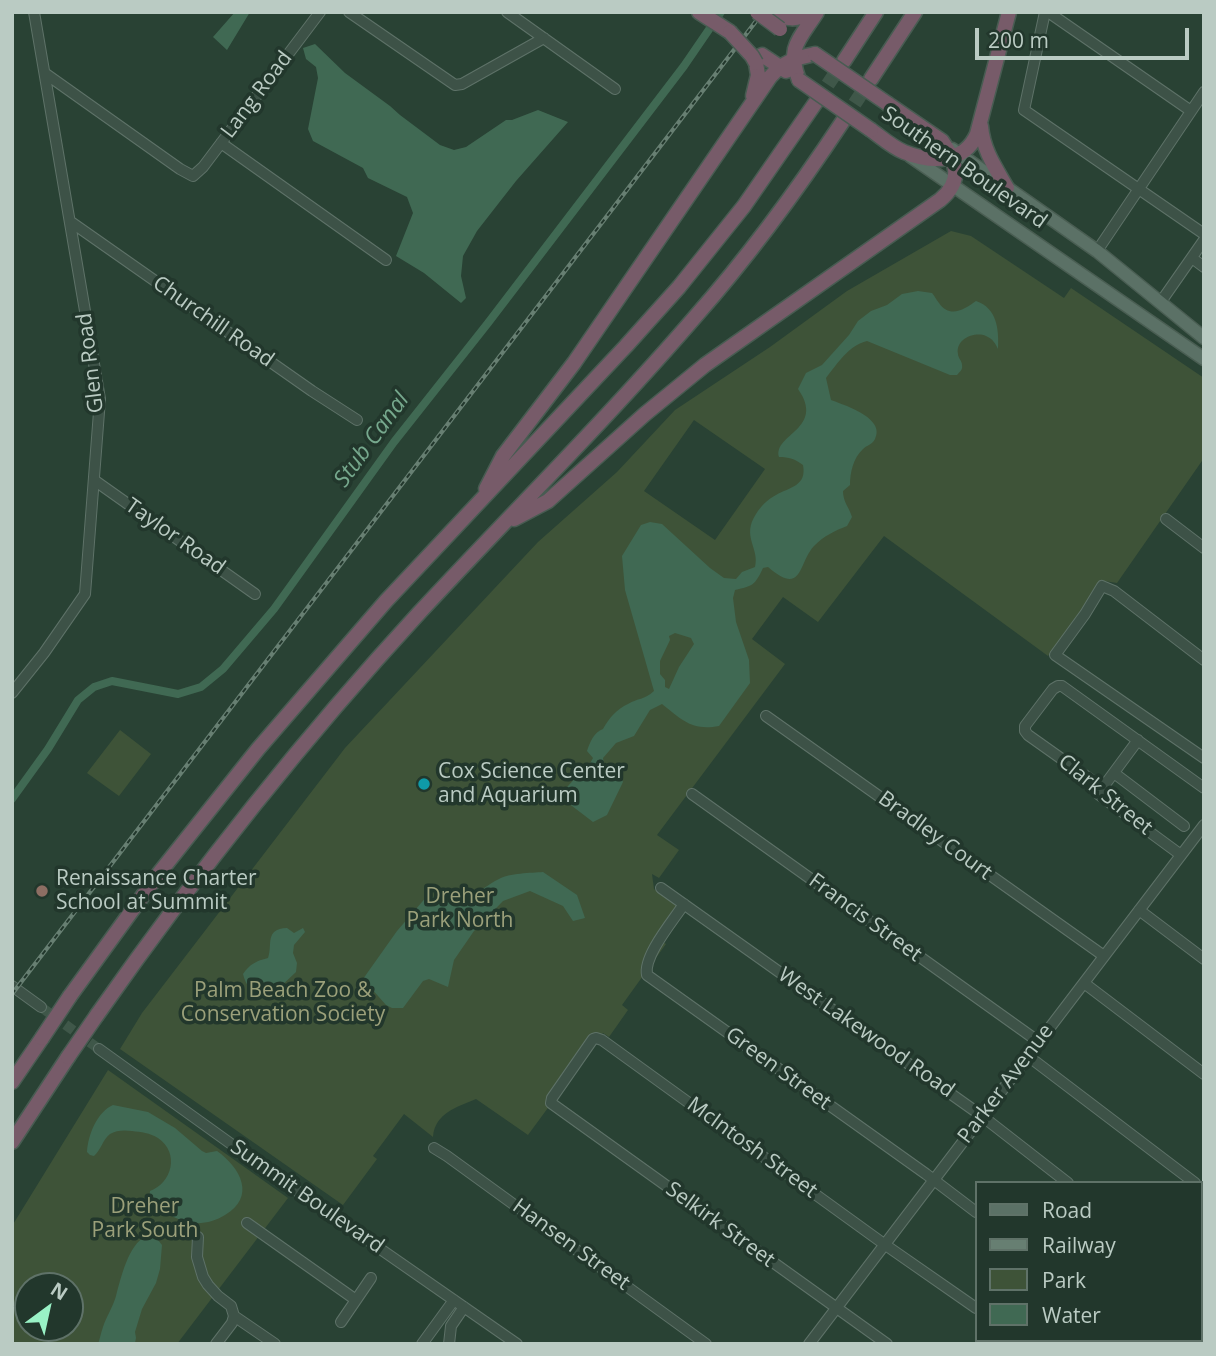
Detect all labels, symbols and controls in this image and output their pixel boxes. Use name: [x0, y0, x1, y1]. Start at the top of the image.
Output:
scale bar: [978, 14, 1192, 58]
text: 200 m: [988, 26, 1049, 54]
street label: Lang Road: [216, 46, 298, 144]
street label: Southern Boulevard: [877, 102, 1051, 234]
street label: Churchill Road: [148, 271, 278, 373]
street label: Glen Road: [72, 311, 110, 415]
water label: Stub Canal: [328, 387, 416, 493]
street label: Taylor Road: [120, 493, 230, 581]
street label: Clark Street: [1053, 749, 1157, 841]
place label: Cox Science Center and Aquarium: [438, 759, 625, 809]
marker: Cox Science Center and Aquarium: [416, 776, 432, 792]
street label: Bradley Court: [873, 786, 997, 886]
place label: Renaissance Charter School at Summit: [56, 866, 257, 916]
street label: Francis Street: [804, 869, 926, 967]
marker: Renaissance Charter School at Summit: [34, 883, 50, 899]
park label: Dreher Park North: [407, 884, 513, 934]
street label: West Lakewood Road: [773, 963, 959, 1103]
park label: Palm Beach Zoo & Conservation Society: [181, 978, 385, 1028]
street label: Parker Avenue: [953, 1019, 1059, 1149]
street label: Green Street: [720, 1022, 836, 1116]
street label: McIntosh Street: [682, 1092, 822, 1204]
street label: Summit Boulevard: [226, 1135, 388, 1259]
street label: Selkirk Street: [661, 1177, 779, 1273]
legend: [974, 1181, 1202, 1342]
park label: Dreher Park South: [92, 1194, 198, 1244]
street label: Hansen Street: [507, 1194, 635, 1296]
text: Road: [1042, 1196, 1092, 1224]
text: Railway: [1042, 1231, 1116, 1259]
text: Park: [1042, 1266, 1086, 1294]
north arrow: [14, 1272, 84, 1342]
text: N: [46, 1276, 73, 1306]
text: Water: [1042, 1301, 1101, 1329]

